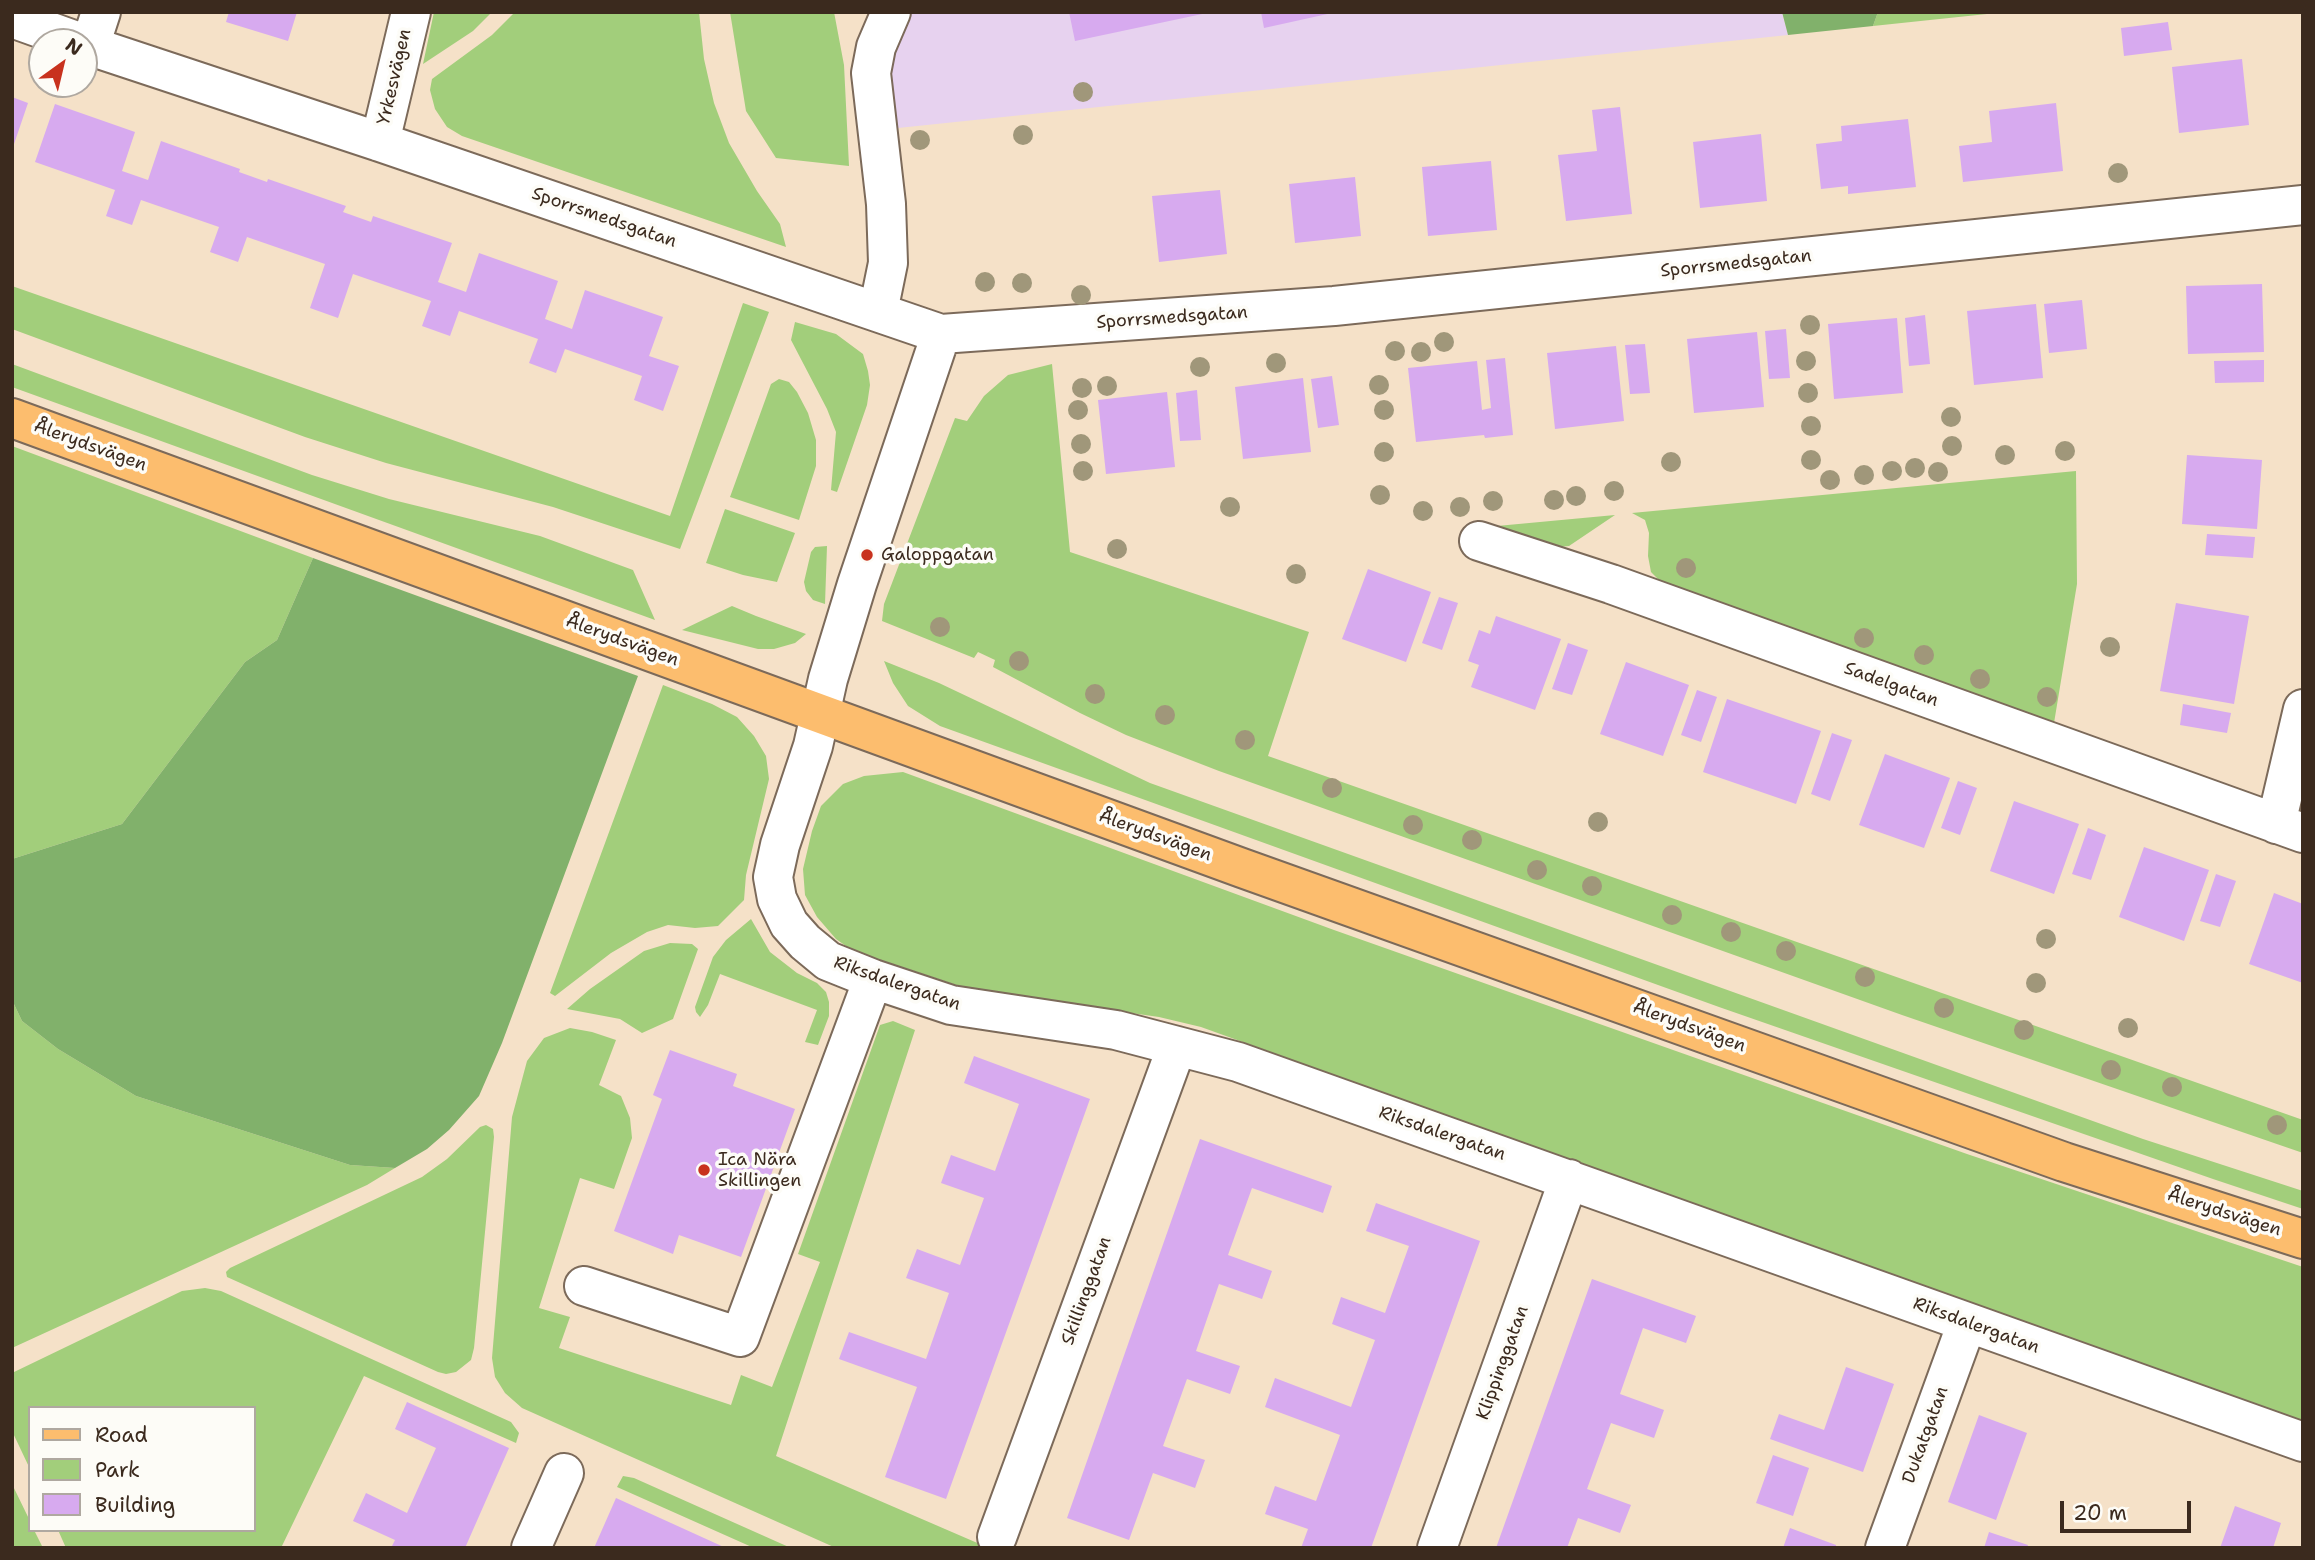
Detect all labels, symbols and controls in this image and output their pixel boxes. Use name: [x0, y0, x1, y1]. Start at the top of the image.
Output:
street label: Yrkesvägen: [373, 27, 417, 127]
north arrow: [28, 28, 98, 98]
text: N: [61, 32, 87, 61]
street label: Sporrsmedsgatan: [529, 183, 679, 253]
street label: Sporrsmedsgatan: [1659, 245, 1813, 283]
street label: Sporrsmedsgatan: [1096, 302, 1248, 334]
street label: Ålerydsvägen: [31, 416, 149, 476]
place label: Galoppgatan: [881, 544, 994, 566]
marker: Galoppgatan: [859, 547, 875, 563]
street label: Ålerydsvägen: [563, 611, 681, 671]
street label: Sadelgatan: [1841, 658, 1941, 712]
street label: Ålerydsvägen: [1096, 806, 1214, 866]
street label: Riksdalergatan: [831, 952, 963, 1016]
street label: Ålerydsvägen: [1630, 997, 1748, 1057]
street label: Riksdalergatan: [1376, 1102, 1508, 1166]
place label: Ica Nära Skillingen: [718, 1149, 801, 1192]
marker: Ica Nära Skillingen: [696, 1162, 712, 1178]
street label: Ålerydsvägen: [2164, 1184, 2284, 1242]
street label: Skillinggatan: [1057, 1234, 1117, 1348]
street label: Riksdalergatan: [1910, 1293, 2042, 1359]
street label: Klippinggatan: [1472, 1303, 1534, 1423]
street label: Dukatgatan: [1898, 1383, 1954, 1487]
legend: [28, 1406, 256, 1532]
text: Road: [95, 1421, 148, 1449]
text: Park: [95, 1456, 140, 1484]
scale bar: [2063, 1486, 2194, 1530]
text: Building: [95, 1491, 175, 1519]
text: 20 m: [2073, 1499, 2127, 1527]

